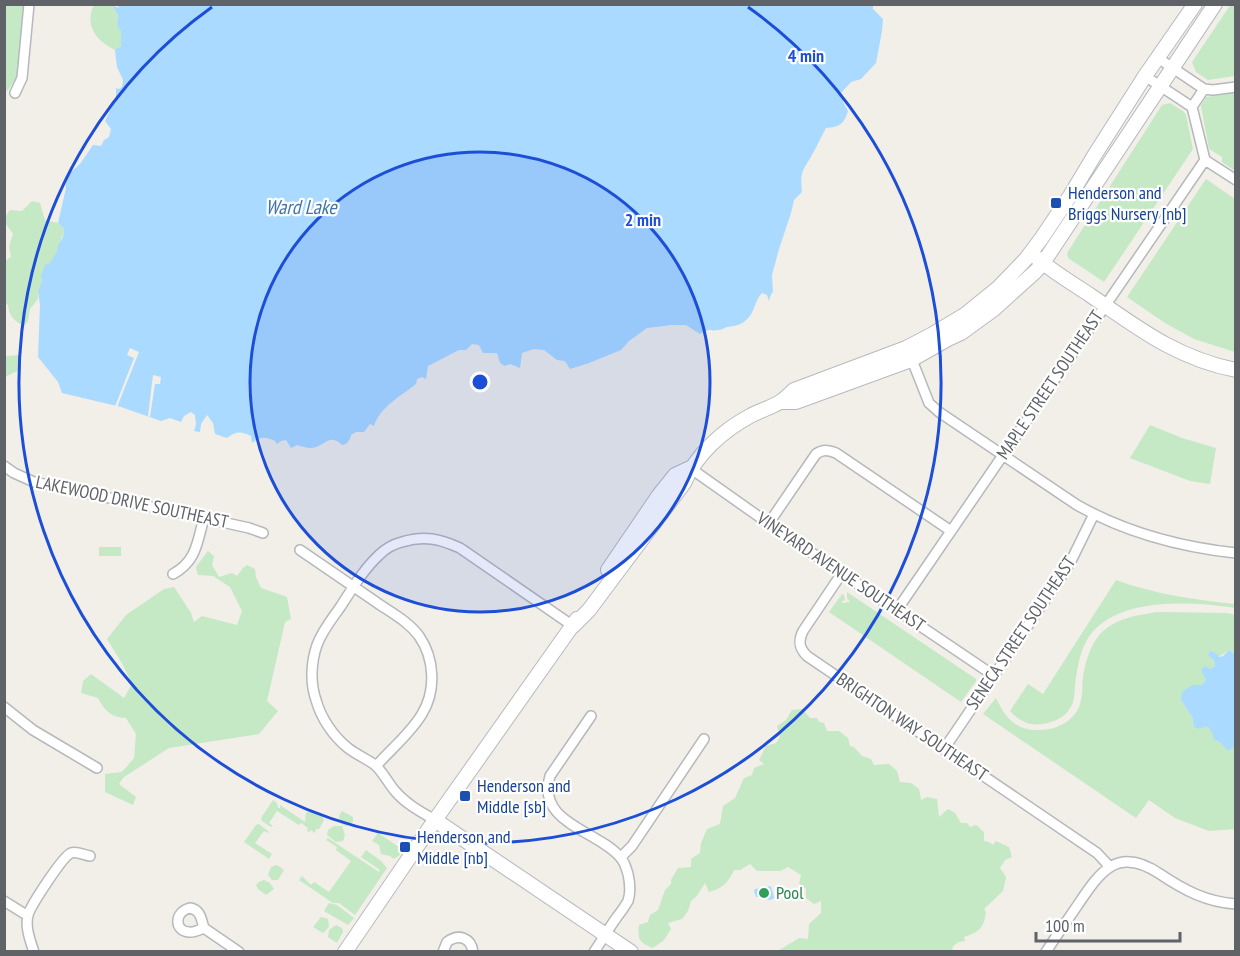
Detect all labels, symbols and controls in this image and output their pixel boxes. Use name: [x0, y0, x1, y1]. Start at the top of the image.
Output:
text: 4 min: [788, 44, 824, 67]
place label: Henderson and Briggs Nursery [nb]: [1068, 181, 1186, 225]
water label: Ward Lake: [266, 194, 338, 220]
marker: Henderson and Briggs Nursery [nb]: [1049, 196, 1063, 210]
text: 2 min: [625, 208, 661, 231]
street label: MAPLE STREET SOUTHEAST: [991, 306, 1108, 464]
centre of rings: [470, 372, 490, 392]
street label: LAKEWOOD DRIVE SOUTHEAST: [34, 470, 231, 533]
street label: VINEYARD AVENUE SOUTHEAST: [752, 506, 930, 637]
street label: SENECA STREET SOUTHEAST: [961, 552, 1080, 714]
street label: BRIGHTON WAY SOUTHEAST: [832, 667, 992, 786]
place label: Henderson and Middle [sb]: [477, 774, 571, 818]
marker: Henderson and Middle [sb]: [458, 789, 472, 803]
place label: Henderson and Middle [nb]: [417, 825, 511, 869]
marker: Henderson and Middle [nb]: [398, 840, 412, 854]
place label: Pool: [776, 881, 804, 904]
marker: Pool: [757, 886, 771, 900]
scale bar: [1036, 905, 1180, 943]
text: 100 m: [1045, 914, 1085, 937]

